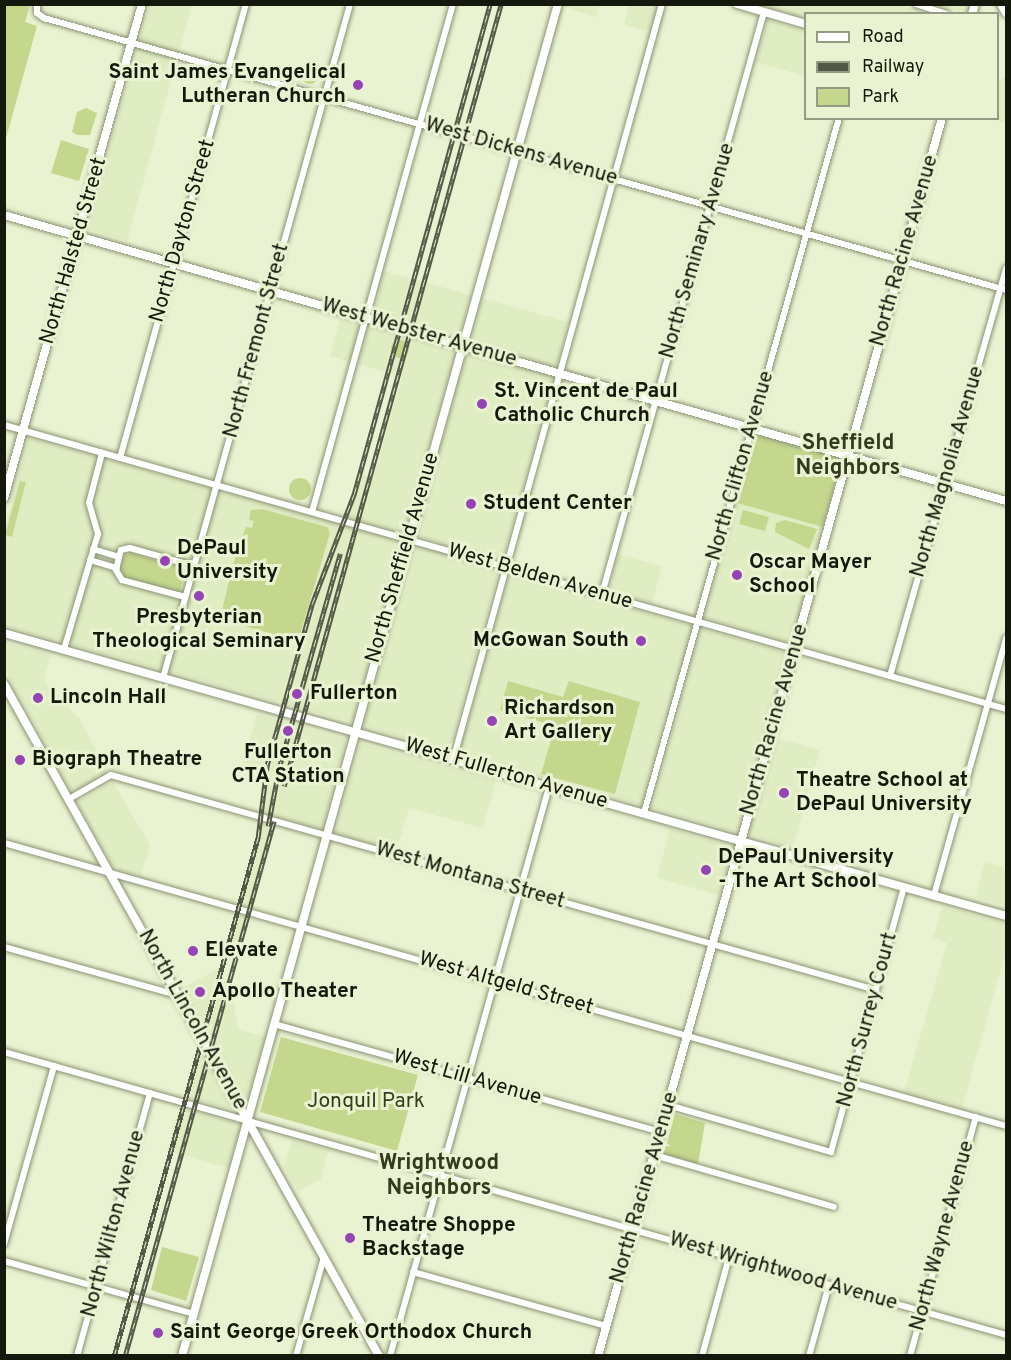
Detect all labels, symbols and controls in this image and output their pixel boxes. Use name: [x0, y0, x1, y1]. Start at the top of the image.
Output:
legend: [804, 12, 999, 120]
text: Road: [862, 26, 904, 49]
text: Railway: [862, 56, 924, 79]
place label: Saint James Evangelical Lutheran Church: [108, 60, 346, 110]
marker: Saint James Evangelical Lutheran Church: [351, 78, 365, 92]
text: Park: [862, 86, 899, 109]
street label: West Dickens Avenue: [421, 112, 621, 192]
street label: North Dayton Street: [145, 136, 221, 326]
street label: North Seminary Avenue: [655, 140, 741, 362]
street label: North Racine Avenue: [865, 152, 945, 350]
street label: North Halsted Street: [35, 155, 113, 347]
street label: North Fremont Street: [219, 241, 295, 441]
street label: West Webster Avenue: [318, 293, 520, 373]
street label: North Magnolia Avenue: [906, 363, 990, 581]
street label: North Clifton Avenue: [702, 368, 780, 564]
place label: St. Vincent de Paul Catholic Church: [494, 379, 679, 429]
marker: St. Vincent de Paul Catholic Church: [475, 397, 489, 411]
district label: Sheffield Neighbors: [796, 430, 900, 482]
street label: North Sheffield Avenue: [361, 449, 445, 667]
place label: Student Center: [483, 491, 632, 517]
marker: Student Center: [464, 497, 478, 511]
place label: DePaul University: [177, 536, 278, 586]
street label: West Belden Avenue: [444, 538, 636, 616]
place label: Oscar Mayer School: [749, 550, 872, 600]
marker: DePaul University: [158, 554, 172, 568]
marker: Oscar Mayer School: [730, 568, 744, 582]
marker: Presbyterian Theological Seminary: [192, 589, 206, 603]
place label: Presbyterian Theological Seminary: [92, 605, 306, 655]
street label: North Racine Avenue: [735, 621, 815, 819]
place label: McGowan South: [473, 628, 629, 654]
marker: McGowan South: [634, 634, 648, 648]
place label: Fullerton: [310, 681, 398, 707]
place label: Lincoln Hall: [50, 685, 166, 711]
marker: Fullerton: [288, 685, 306, 703]
marker: Lincoln Hall: [31, 691, 45, 705]
place label: Richardson Art Gallery: [504, 696, 615, 746]
marker: Richardson Art Gallery: [485, 714, 499, 728]
marker: Fullerton CTA Station: [281, 724, 295, 738]
street label: West Fullerton Avenue: [401, 733, 611, 815]
place label: Fullerton CTA Station: [231, 740, 345, 790]
place label: Biograph Theatre: [32, 747, 202, 773]
marker: Biograph Theatre: [13, 753, 27, 767]
place label: Theatre School at DePaul University: [796, 768, 972, 818]
marker: Theatre School at DePaul University: [777, 786, 791, 800]
street label: West Montana Street: [372, 837, 568, 915]
place label: DePaul University - The Art School: [718, 845, 894, 895]
marker: DePaul University - The Art School: [699, 863, 713, 877]
street label: North Lincoln Avenue: [132, 925, 252, 1115]
street label: North Surrey Court: [833, 930, 903, 1110]
place label: Elevate: [205, 938, 278, 964]
marker: Elevate: [186, 944, 200, 958]
street label: West Altgeld Street: [415, 947, 597, 1021]
place label: Apollo Theater: [212, 979, 357, 1005]
marker: Apollo Theater: [193, 985, 207, 999]
street label: West Lill Avenue: [389, 1045, 545, 1111]
park label: Jonquil Park: [307, 1089, 425, 1115]
street label: North Racine Avenue: [605, 1089, 685, 1287]
street label: North Wilton Avenue: [77, 1127, 151, 1321]
street label: North Wayne Avenue: [905, 1137, 981, 1335]
district label: Wrightwood Neighbors: [379, 1150, 499, 1202]
place label: Theatre Shoppe Backstage: [362, 1213, 516, 1263]
street label: West Wrightwood Avenue: [665, 1227, 901, 1317]
marker: Theatre Shoppe Backstage: [343, 1231, 357, 1245]
place label: Saint George Greek Orthodox Church: [170, 1320, 532, 1346]
marker: Saint George Greek Orthodox Church: [151, 1326, 165, 1340]

